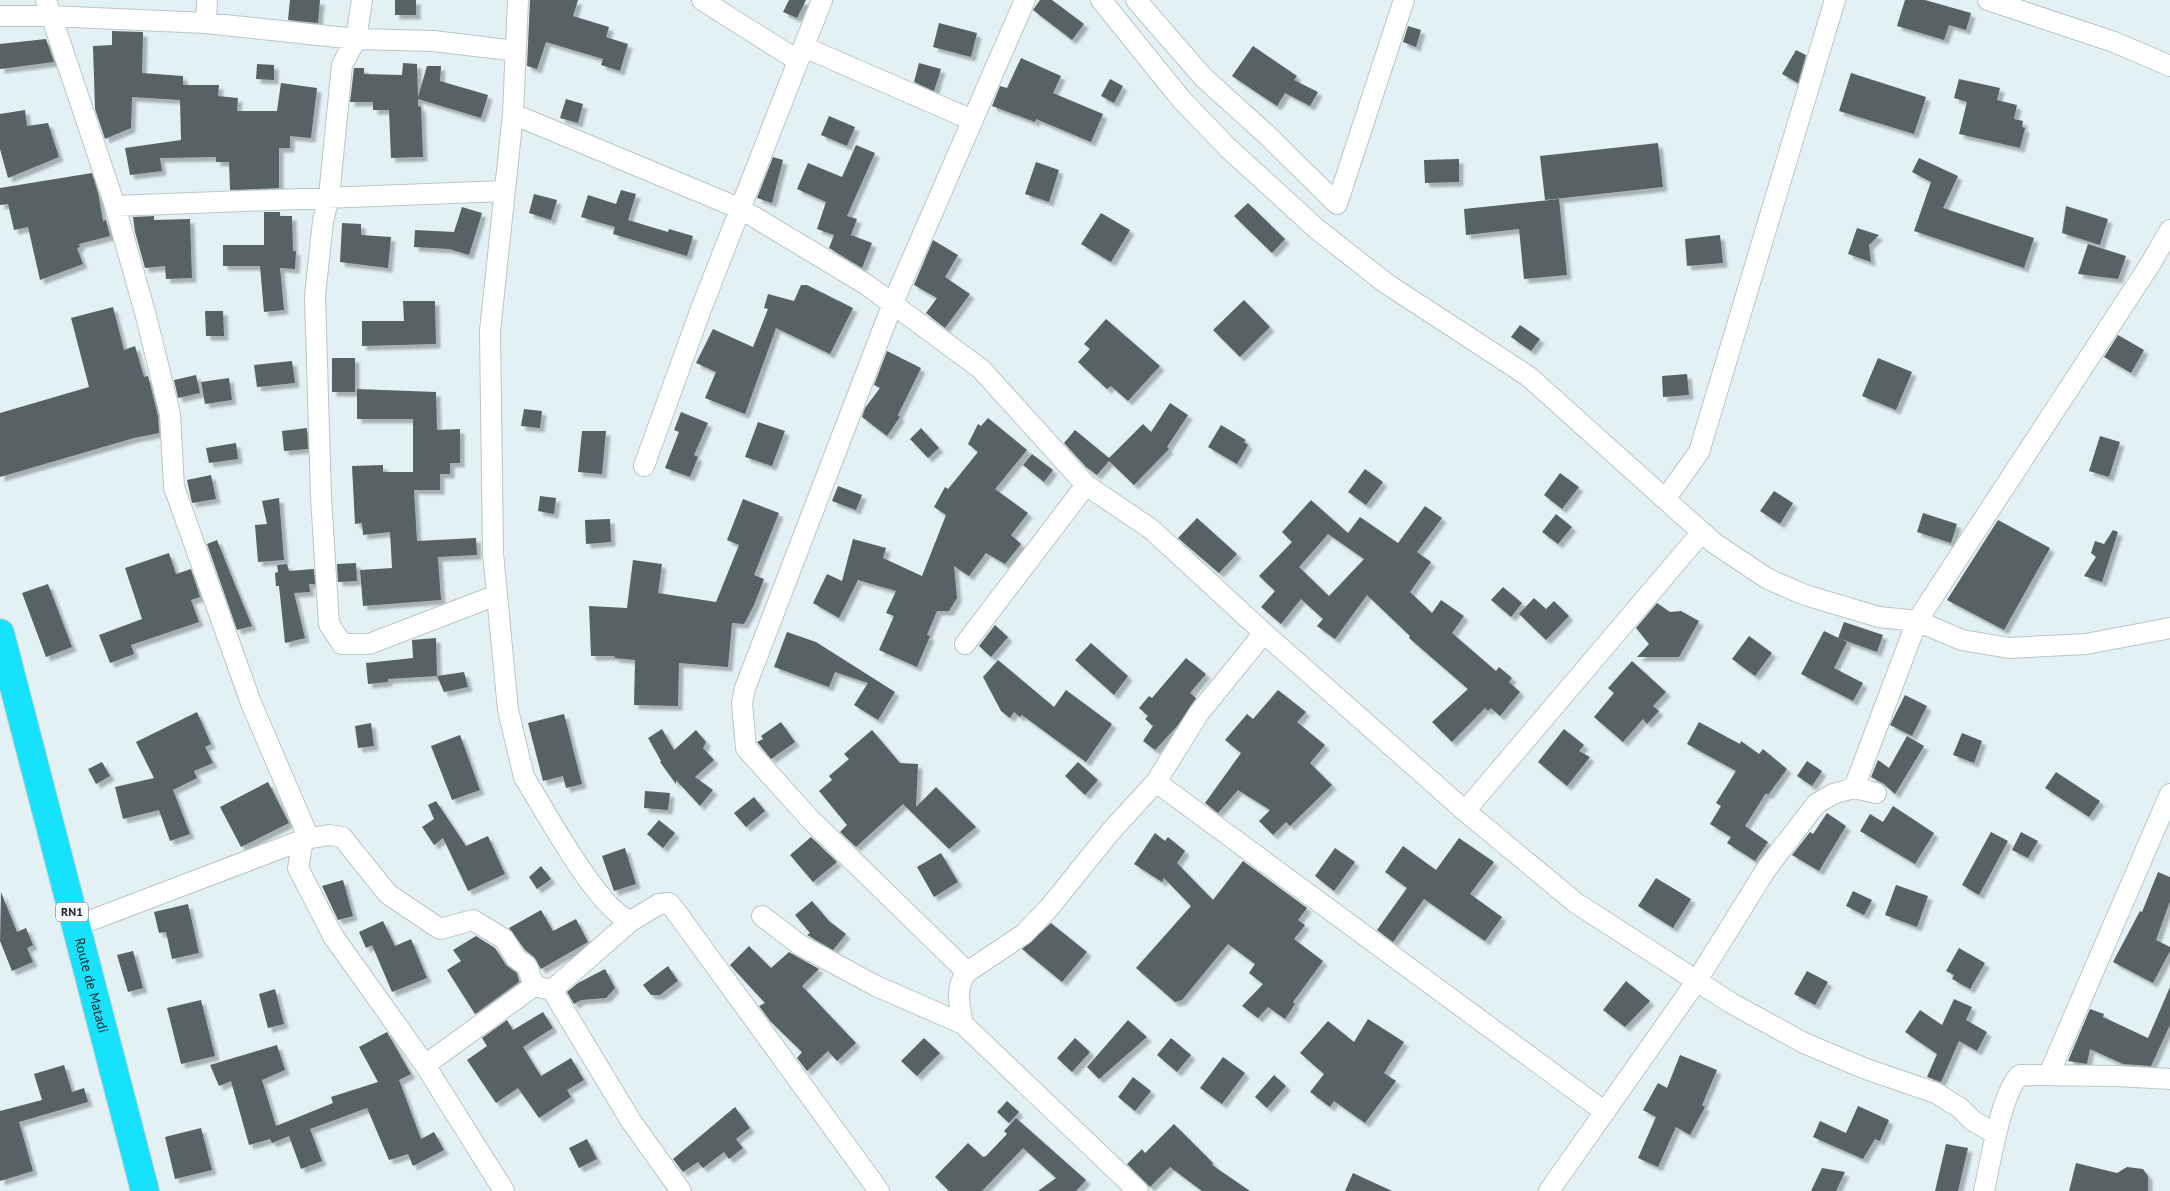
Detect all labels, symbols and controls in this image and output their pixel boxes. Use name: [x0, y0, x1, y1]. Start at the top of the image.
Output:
road number: RN1: [56, 902, 88, 922]
street label: Route de Matadi: [71, 936, 113, 1035]

